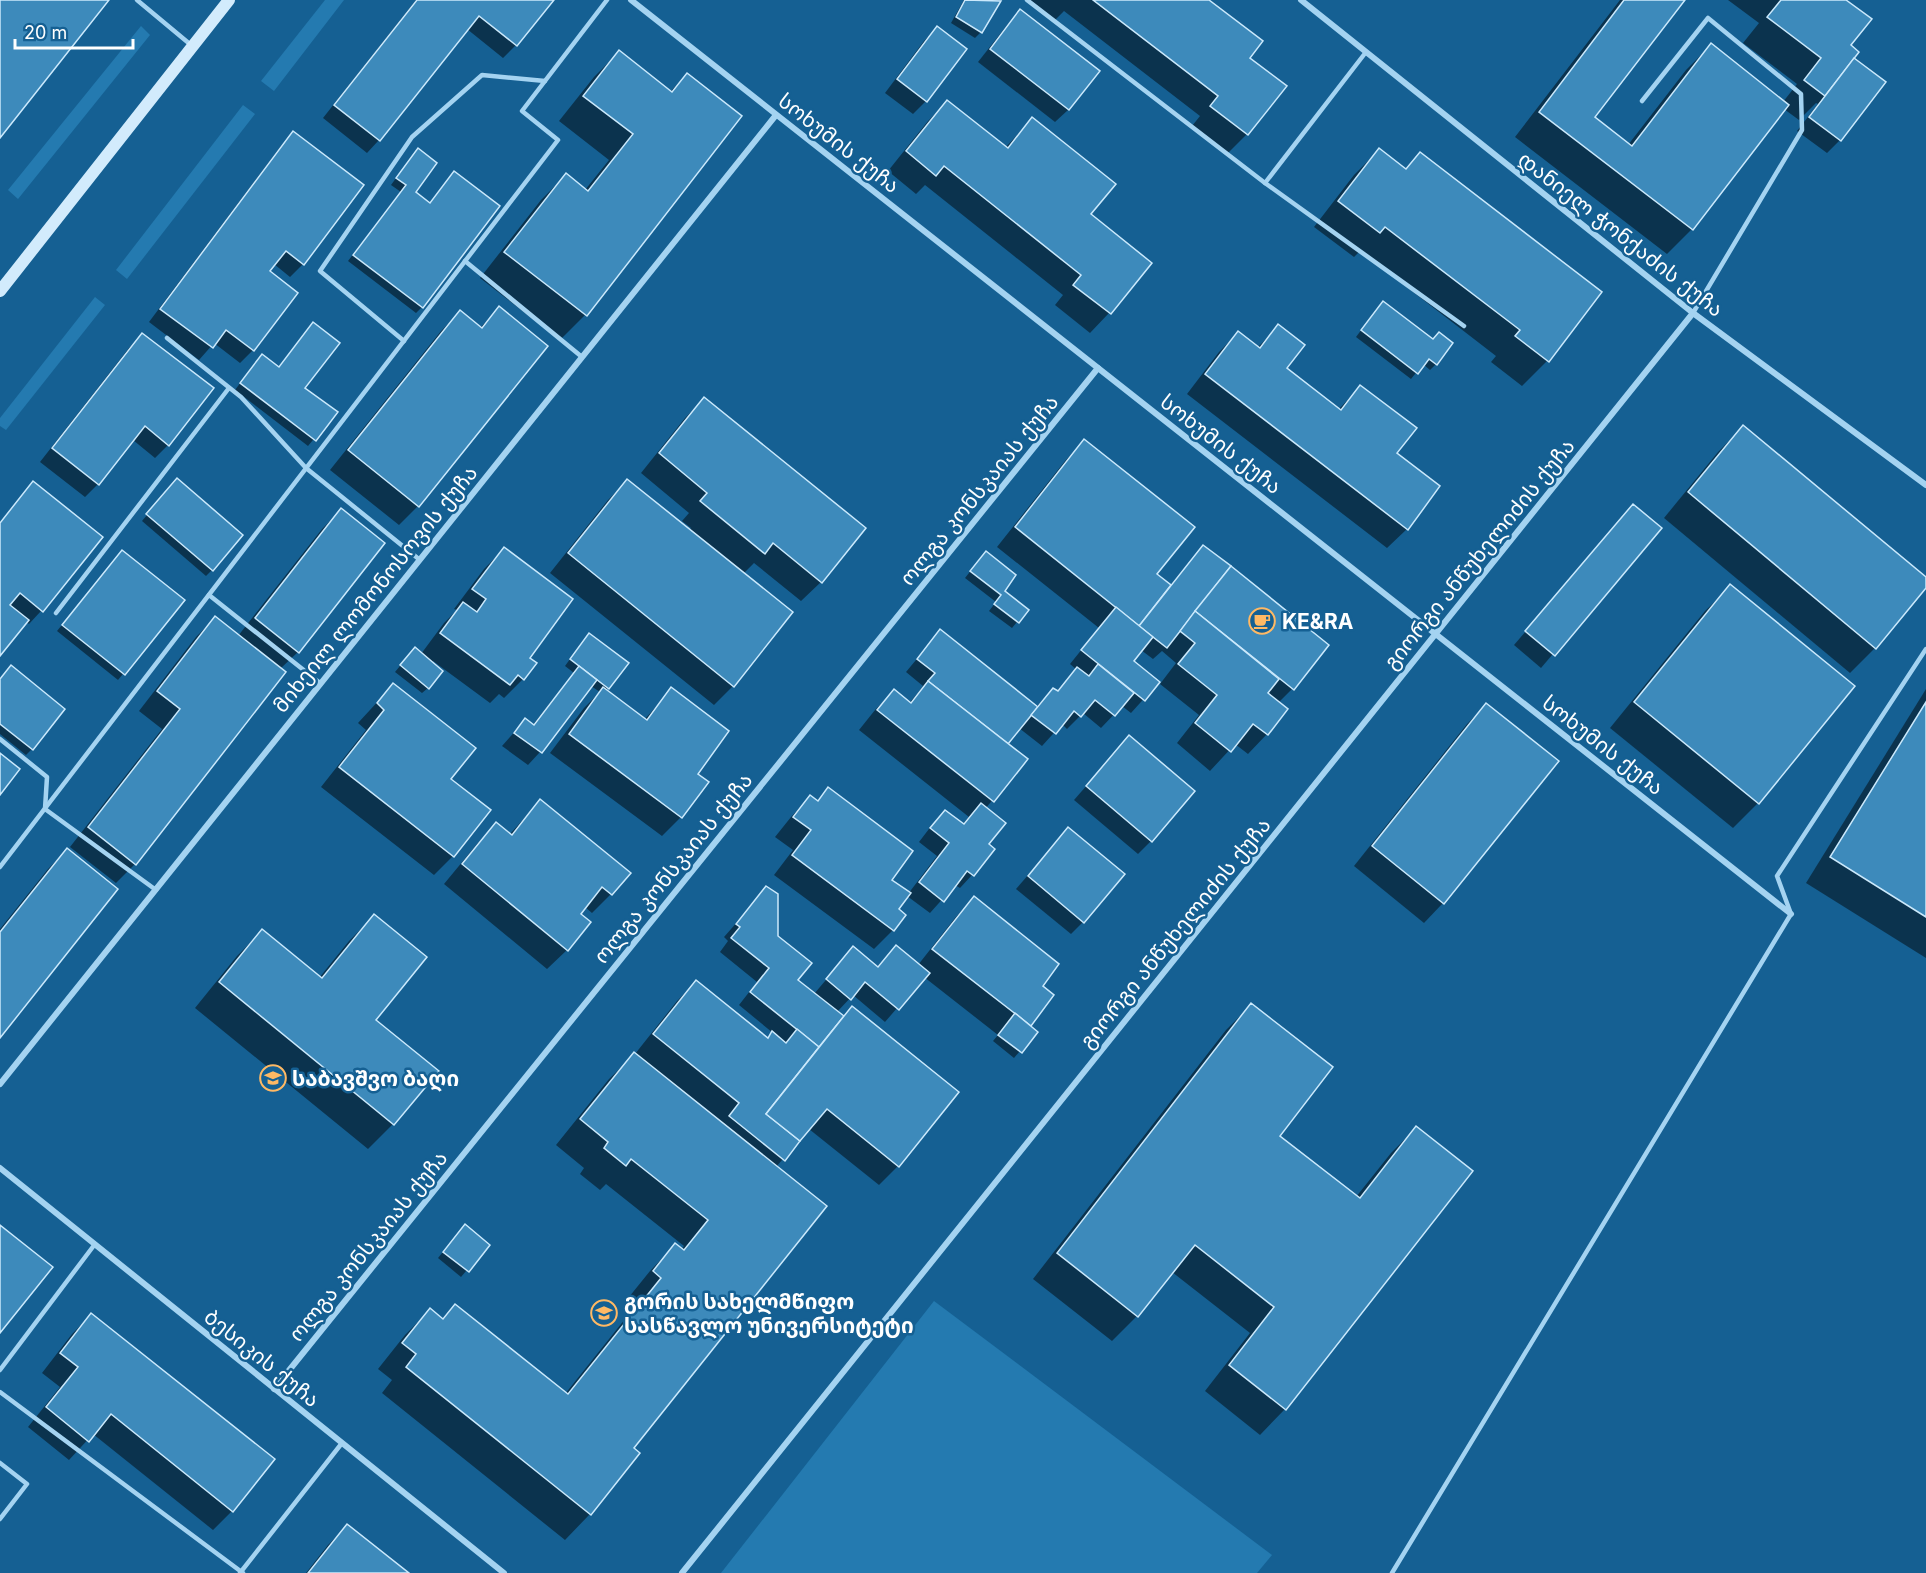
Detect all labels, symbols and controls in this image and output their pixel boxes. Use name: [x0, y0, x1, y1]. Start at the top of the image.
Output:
scale bar: [15, 12, 134, 50]
text: 20 m: [24, 22, 67, 43]
street label: სოხუმის ქუჩა: [773, 88, 905, 198]
street label: დანიელ ჭონქაძის ქუჩა: [1513, 146, 1728, 323]
street label: სოხუმის ქუჩა: [1155, 389, 1287, 499]
street label: ოლგა კონსკაიას ქუჩა: [894, 390, 1064, 591]
street label: გიორგი ანწუხელიძის ქუჩა: [1378, 434, 1580, 675]
street label: მიხეილ ლომონოსოვის ქუჩა: [268, 460, 483, 718]
cafe icon: KE&RA: [1247, 606, 1277, 636]
place label: KE&RA: [1282, 609, 1354, 634]
street label: სოხუმის ქუჩა: [1537, 690, 1669, 800]
street label: ოლგა კონსკაიას ქუჩა: [588, 768, 758, 969]
street label: გიორგი ანწუხელიძის ქუჩა: [1074, 813, 1276, 1054]
school or university icon: საბავშვო ბაღი: [258, 1063, 288, 1093]
place label: საბავშვო ბაღი: [292, 1066, 459, 1092]
street label: ოლგა კონსკაიას ქუჩა: [283, 1146, 453, 1347]
place label: გორის სახელმწიფო სასწავლო უნივერსიტეტი: [624, 1289, 914, 1339]
school or university icon: გორის სახელმწიფო სასწავლო უნივერსიტეტი: [589, 1298, 619, 1328]
street label: ბესიკის ქუჩა: [199, 1304, 325, 1412]

